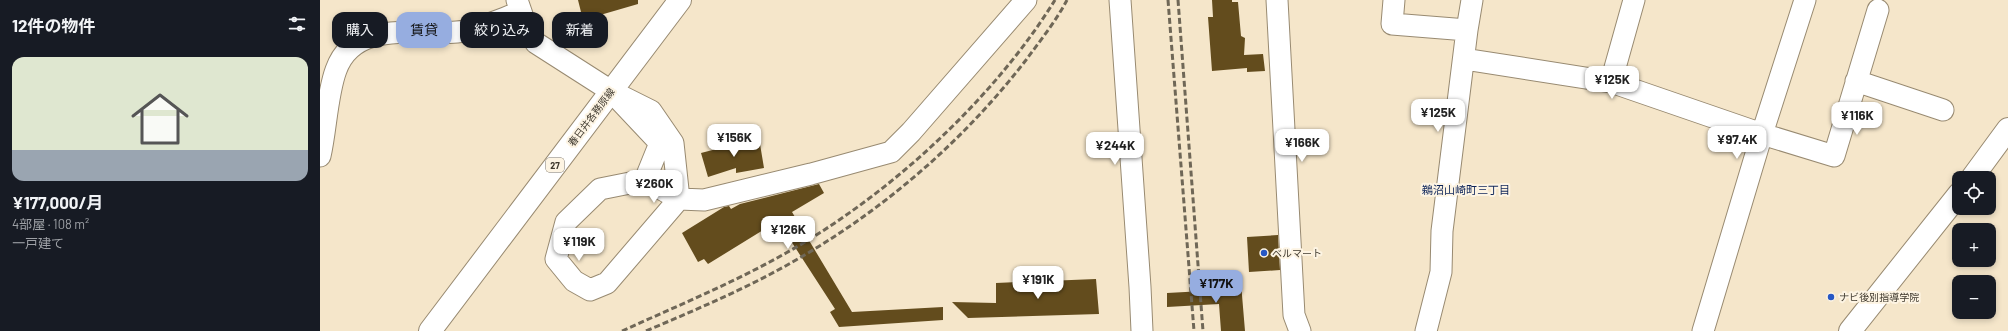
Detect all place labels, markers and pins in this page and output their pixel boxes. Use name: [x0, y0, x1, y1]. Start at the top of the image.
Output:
pin: ¥125K: [1584, 66, 1640, 100]
pin: ¥125K: [1410, 99, 1466, 133]
pin: ¥116K: [1829, 102, 1885, 136]
pin: ¥156K: [706, 124, 762, 158]
pin: ¥97.4K: [1704, 126, 1770, 160]
pin: ¥166K: [1274, 129, 1330, 163]
pin: ¥244K: [1087, 132, 1143, 166]
pin: ¥260K: [626, 170, 682, 204]
pin: ¥126K: [760, 216, 816, 250]
pin: ¥119K: [551, 228, 607, 262]
place label: ベルマート: [1272, 247, 1322, 259]
marker: ベルマート: [1259, 248, 1269, 258]
pin: ¥191K: [1010, 266, 1066, 300]
pin: ¥177K: [1188, 270, 1244, 304]
place label: ナビ後別指導学院: [1839, 291, 1919, 303]
marker: ナビ後別指導学院: [1826, 292, 1836, 302]

